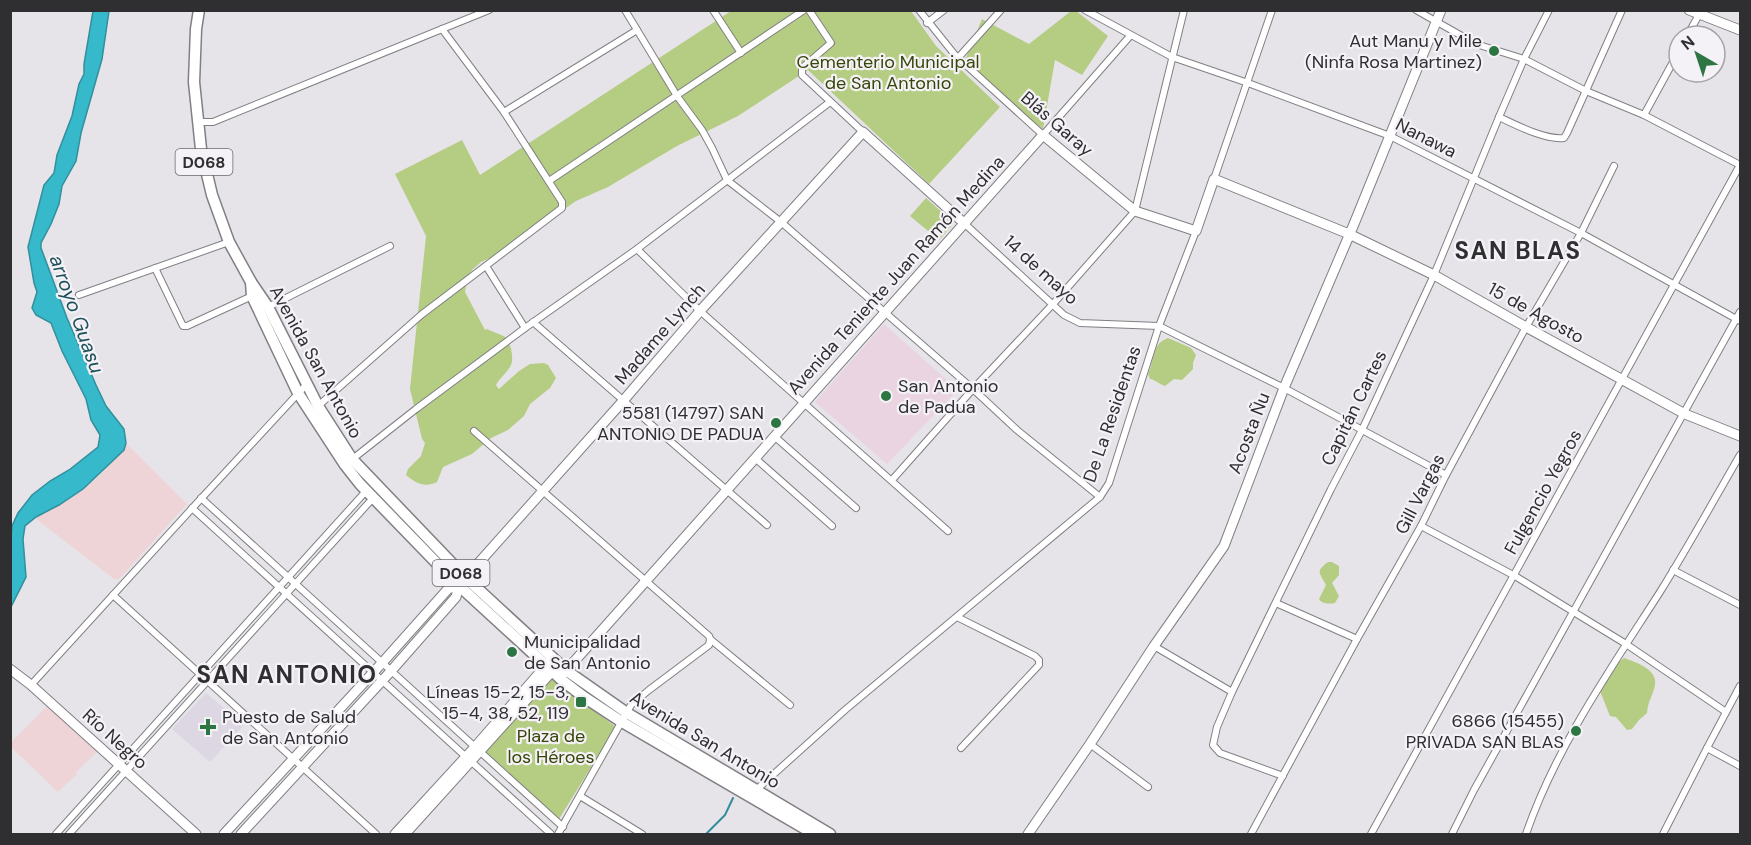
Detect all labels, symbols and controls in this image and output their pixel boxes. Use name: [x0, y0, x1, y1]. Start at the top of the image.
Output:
north arrow: [1667, 24, 1727, 84]
place label: Aut Manu y Mile (Ninfa Rosa Martinez): [1305, 29, 1482, 74]
text: N: [1677, 31, 1699, 55]
marker: Aut Manu y Mile (Ninfa Rosa Martinez): [1487, 44, 1501, 58]
park label: Cementerio Municipal de San Antonio: [797, 50, 980, 95]
street label: Blás Garay: [1016, 86, 1098, 162]
street label: Nanawa: [1391, 112, 1461, 164]
road number: D068: [176, 149, 232, 175]
street label: Avenida Teniente Juan Ramón Medina: [782, 150, 1010, 400]
street label: 14 de mayo: [998, 230, 1084, 310]
district label: SAN BLAS: [1455, 235, 1581, 266]
water label: arroyo Guasu: [44, 251, 110, 377]
street label: 15 de Agosto: [1484, 277, 1588, 349]
street label: Madame Lynch: [609, 278, 711, 390]
street label: Avenida San Antonio: [264, 281, 368, 443]
street label: De La Residentas: [1077, 343, 1147, 485]
street label: Capitán Cartes: [1316, 346, 1392, 470]
place label: San Antonio de Padua: [898, 374, 998, 419]
marker: San Antonio de Padua: [879, 389, 893, 403]
street label: Acosta Ñu: [1222, 389, 1276, 477]
place label: 5581 (14797) SAN ANTONIO DE PADUA: [597, 401, 764, 446]
marker: 5581 (14797) SAN ANTONIO DE PADUA: [769, 416, 783, 430]
street label: Fulgencio Yegros: [1499, 425, 1587, 559]
street label: Gill Vargas: [1390, 450, 1450, 538]
road number: D068: [432, 560, 490, 586]
place label: Municipalidad de San Antonio: [524, 630, 651, 675]
marker: Municipalidad de San Antonio: [505, 645, 519, 659]
district label: SAN ANTONIO: [196, 659, 378, 690]
place label: Líneas 15-2, 15-3, 15-4, 38, 52, 119: [426, 680, 569, 725]
street label: Avenida San Antonio: [625, 686, 785, 794]
marker: Líneas 15-2, 15-3, 15-4, 38, 52, 119: [574, 695, 588, 709]
street label: Río Negro: [77, 703, 153, 775]
place label: Puesto de Salud de San Antonio: [222, 705, 356, 750]
place label: 6866 (15455) PRIVADA SAN BLAS: [1406, 709, 1564, 754]
marker: Puesto de Salud de San Antonio: [199, 718, 217, 736]
park label: Plaza de los Héroes: [507, 724, 595, 769]
marker: 6866 (15455) PRIVADA SAN BLAS: [1569, 724, 1583, 738]

